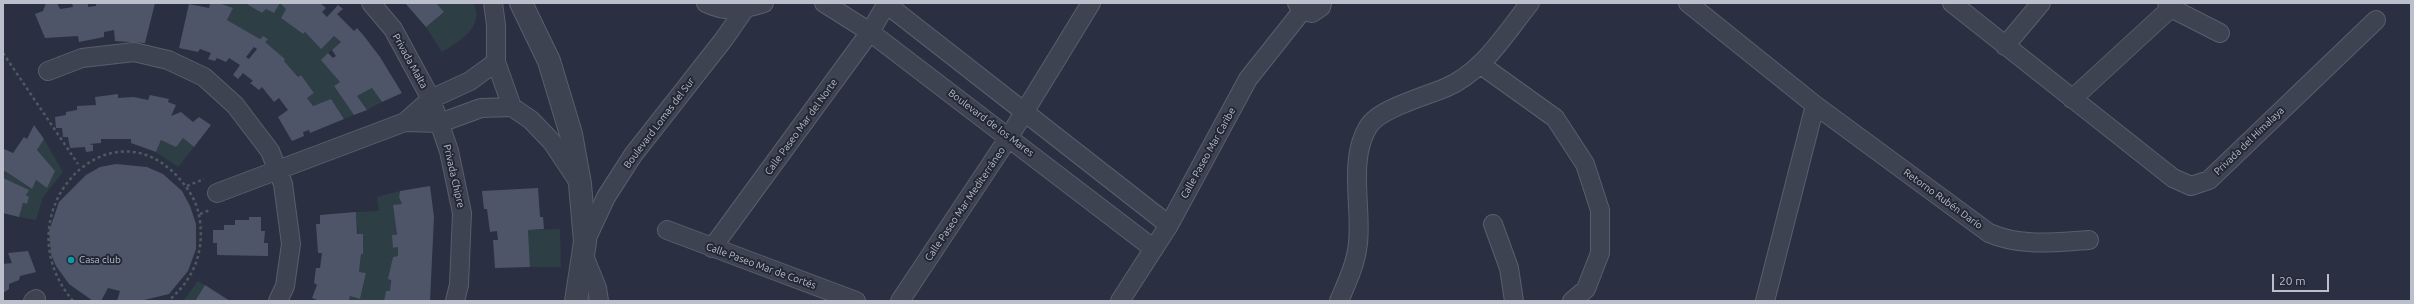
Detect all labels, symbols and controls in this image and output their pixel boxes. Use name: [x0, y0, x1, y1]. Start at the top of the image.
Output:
street label: Privada Malta: [390, 31, 430, 91]
street label: Boulevard Lomas del Sur: [621, 75, 697, 171]
street label: Calle Paseo Mar del Norte: [762, 77, 840, 177]
street label: Boulevard de los Mares: [946, 87, 1036, 159]
street label: Calle Paseo Mar Caribe: [1178, 105, 1238, 201]
street label: Privada del Himalaya: [2212, 105, 2286, 177]
street label: Privada Chipre: [441, 143, 467, 209]
street label: Calle Paseo Mar Mediterráneo: [922, 145, 1008, 263]
street label: Retorno Rubén Darío: [1901, 166, 1985, 232]
street label: Calle Paseo Mar de Cortés: [704, 240, 818, 292]
place label: Casa club: [79, 254, 121, 266]
marker: Casa club: [66, 255, 76, 265]
scale bar: [2274, 266, 2331, 292]
text: 20 m: [2279, 274, 2306, 287]

